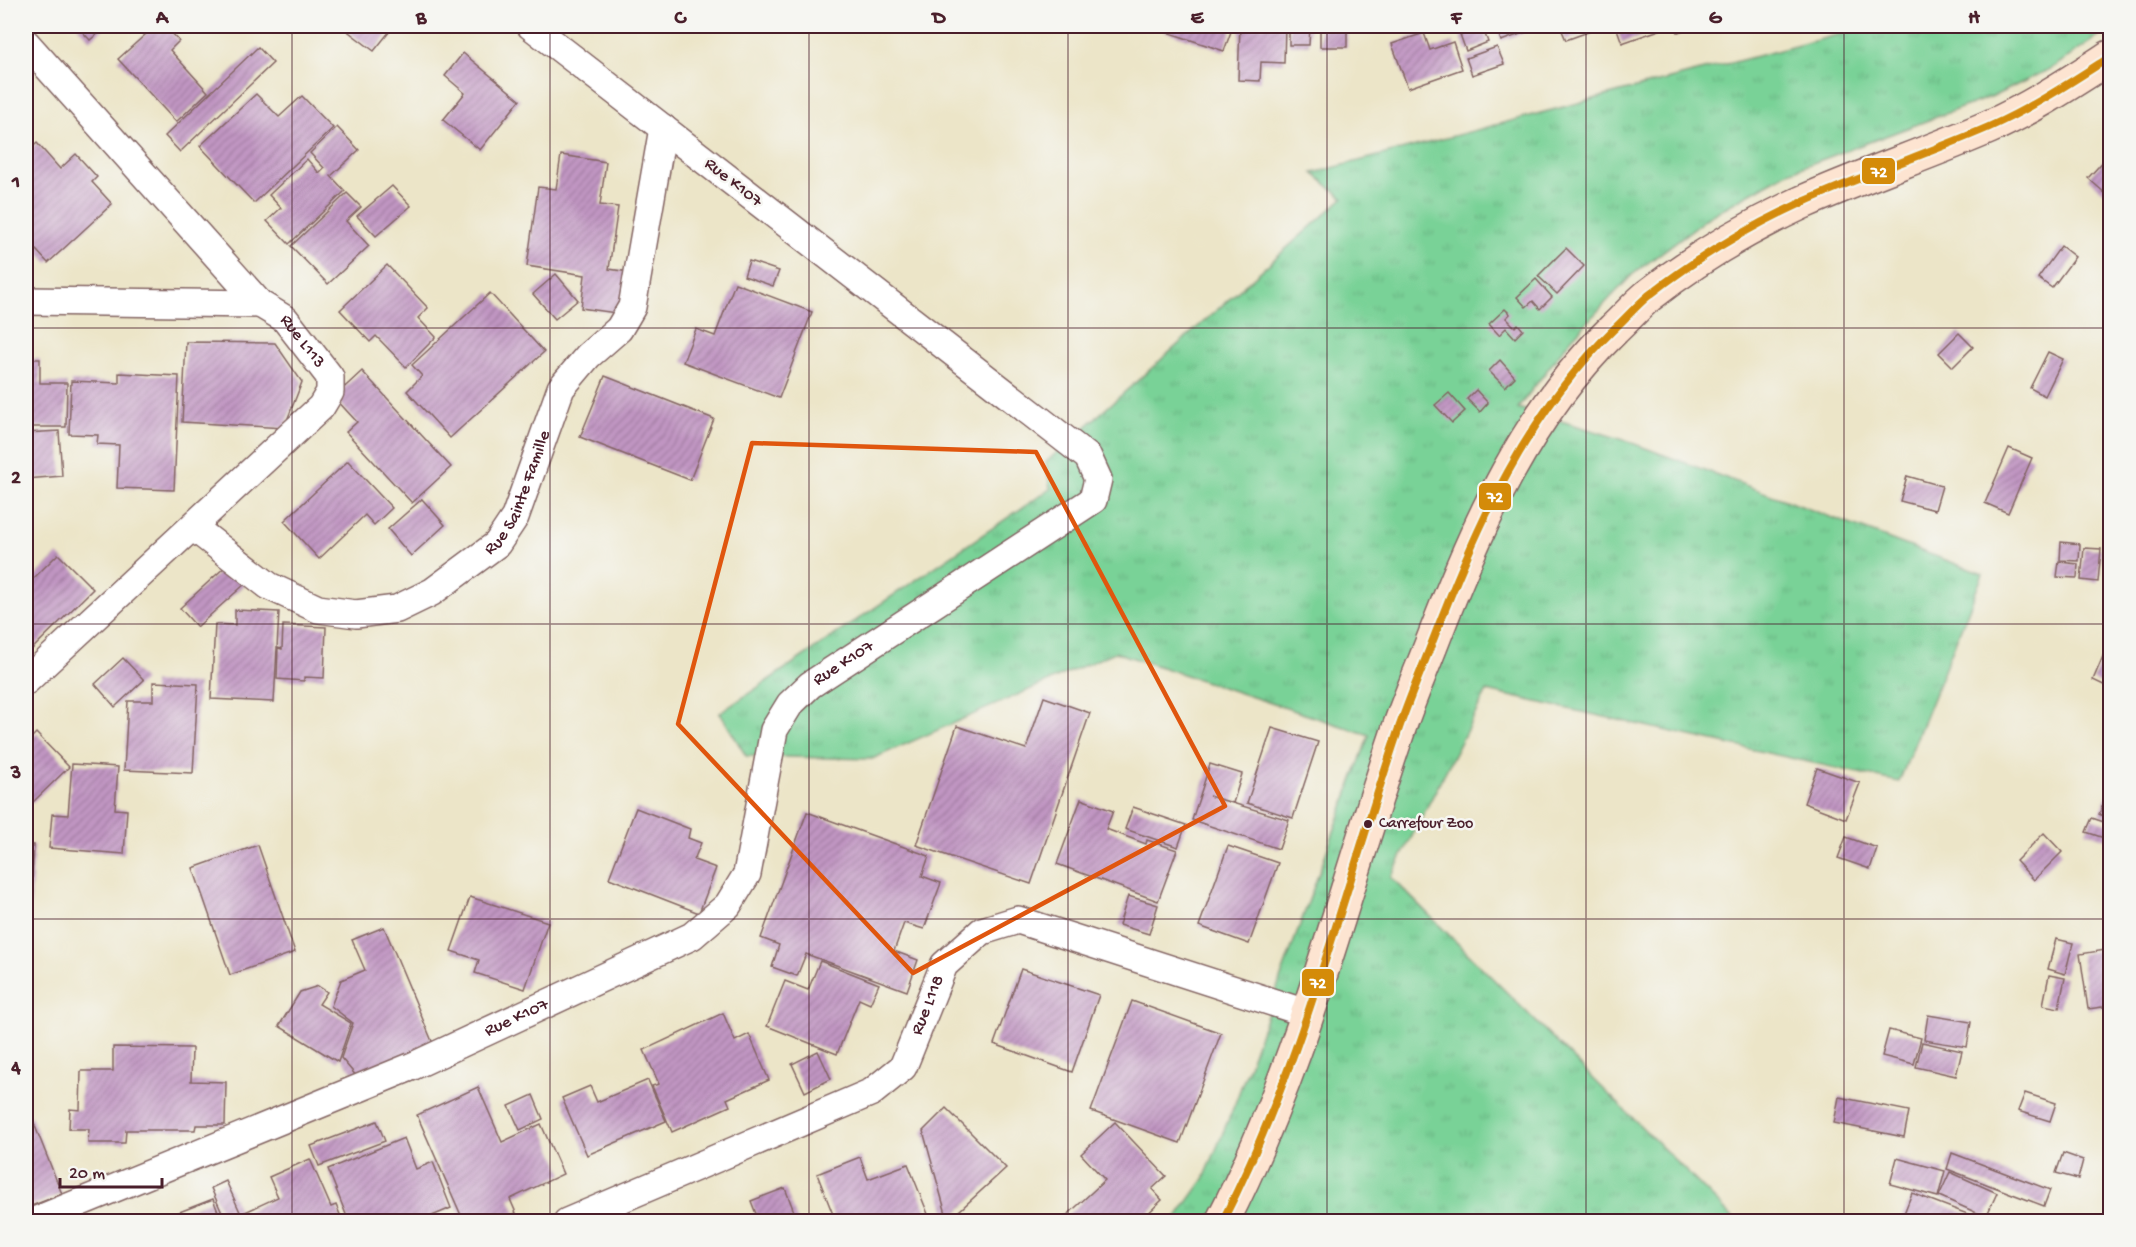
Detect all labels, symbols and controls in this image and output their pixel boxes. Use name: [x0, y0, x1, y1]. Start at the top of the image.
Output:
text: A: [155, 8, 170, 31]
text: B: [415, 8, 427, 31]
text: C: [674, 8, 688, 31]
text: D: [930, 8, 946, 31]
text: E: [1191, 8, 1205, 31]
text: F: [1450, 8, 1463, 31]
text: G: [1709, 8, 1723, 31]
text: H: [1968, 8, 1980, 31]
street label: Rue K107: [700, 154, 767, 213]
line badge: 72: [1861, 157, 1896, 185]
text: 72: [1870, 165, 1887, 184]
text: 1: [11, 172, 20, 195]
street label: Rue L113: [275, 310, 330, 372]
street label: Rue Sainte Famille: [480, 427, 556, 560]
text: 2: [11, 468, 21, 491]
line badge: 72: [1478, 482, 1512, 511]
text: 72: [1486, 490, 1503, 509]
street label: Rue K107: [809, 635, 878, 691]
text: 3: [10, 763, 21, 786]
place label: Carrefour Zoo: [1379, 815, 1473, 834]
marker: Carrefour Zoo: [1362, 818, 1374, 830]
line badge: 72: [1301, 968, 1335, 997]
street label: Rue L118: [906, 972, 949, 1038]
text: 72: [1309, 976, 1326, 995]
street label: Rue K107: [481, 994, 553, 1042]
text: 4: [10, 1058, 21, 1081]
scale bar: [60, 1151, 162, 1189]
text: 20 m: [69, 1164, 105, 1185]

